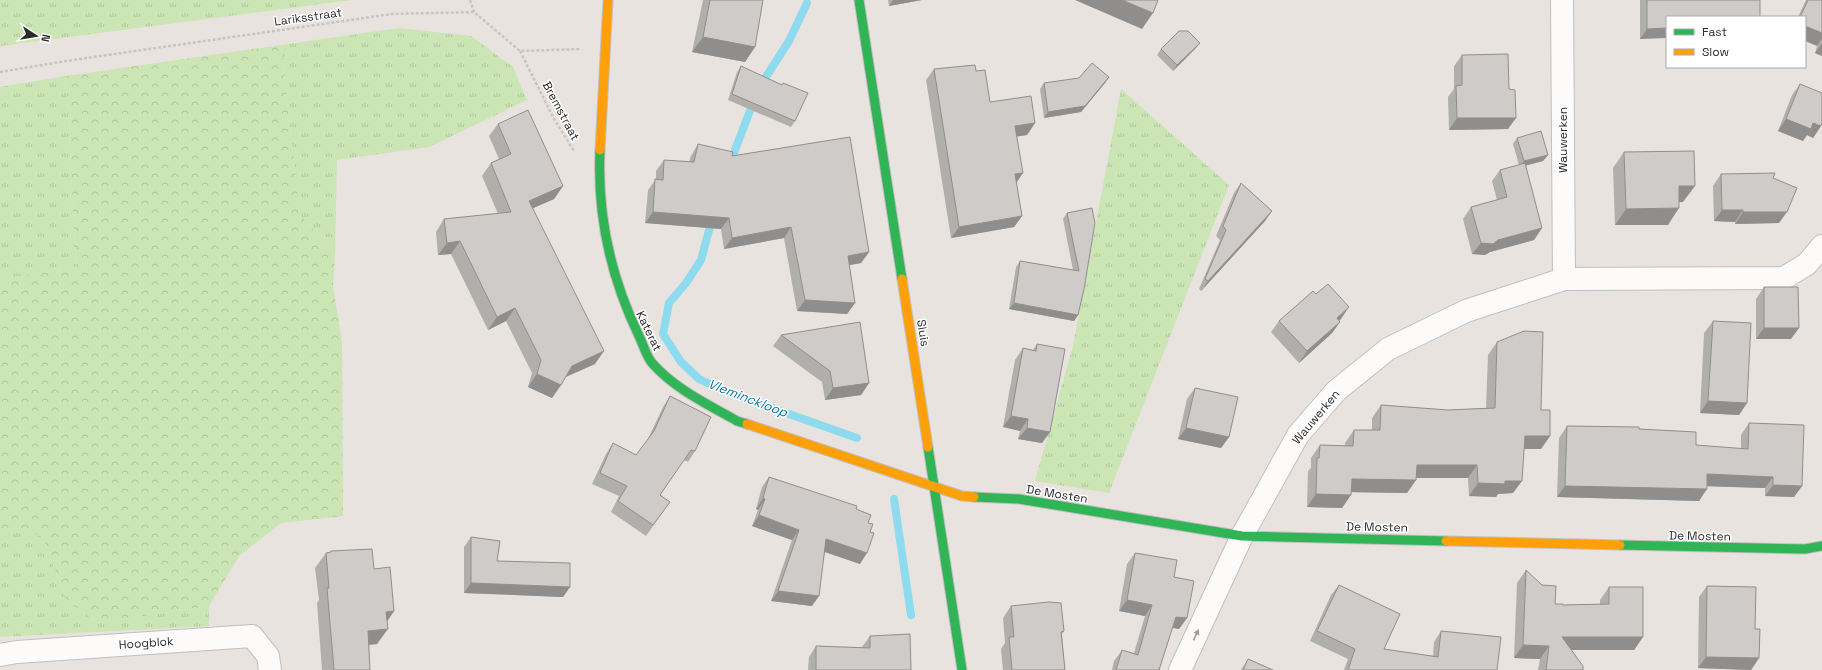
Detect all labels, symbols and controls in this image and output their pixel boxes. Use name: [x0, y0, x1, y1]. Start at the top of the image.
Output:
street label: Lariksstraat: [273, 4, 343, 30]
north arrow: [16, 16, 56, 56]
legend: [1666, 16, 1806, 68]
text: Fast: [1702, 24, 1727, 40]
text: N: [38, 33, 53, 43]
text: Slow: [1702, 44, 1729, 60]
street label: Bremstraat: [539, 79, 583, 143]
street label: Wauwerken: [1555, 107, 1571, 173]
street label: Katerat: [632, 308, 666, 354]
street label: Sluis: [913, 318, 933, 348]
water label: Vleminckloop: [706, 375, 791, 421]
street label: Wauwerken: [1289, 387, 1343, 447]
street label: De Mosten: [1025, 481, 1089, 507]
street label: De Mosten: [1346, 518, 1408, 536]
street label: De Mosten: [1669, 527, 1731, 545]
one-way arrow: [1193, 629, 1199, 640]
street label: Hoogblok: [118, 633, 175, 653]

